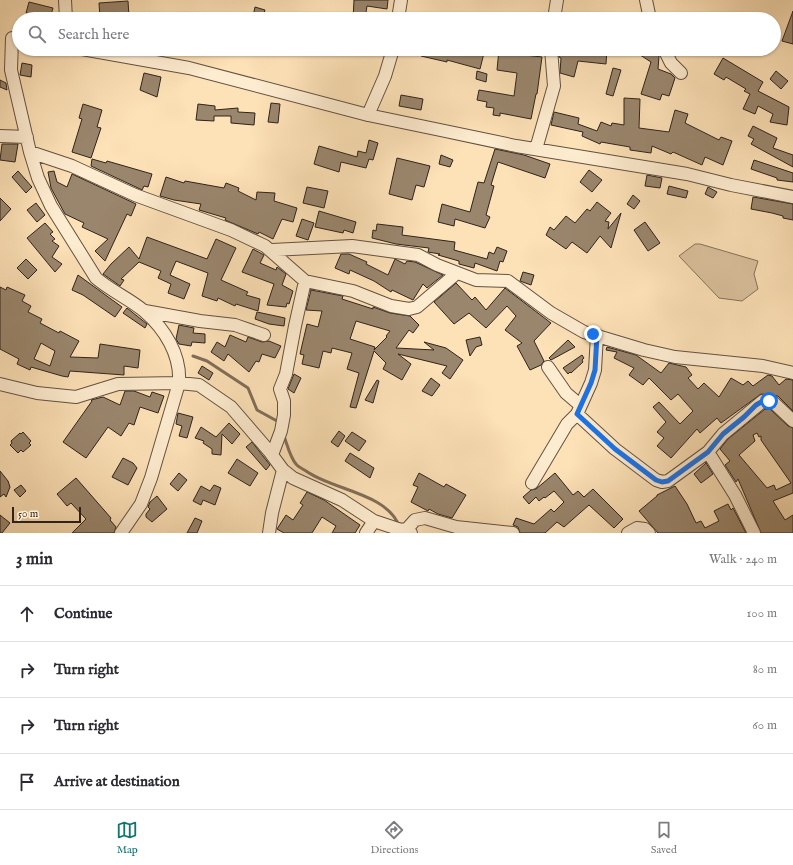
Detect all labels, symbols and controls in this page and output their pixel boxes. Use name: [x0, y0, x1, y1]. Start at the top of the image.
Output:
search box: [12, 12, 781, 56]
icon: search: [26, 23, 48, 45]
text: Search here: [58, 25, 129, 44]
route end: [584, 325, 602, 343]
route start: [760, 392, 778, 410]
scale bar: [12, 505, 81, 524]
text: 50 m: [18, 507, 38, 521]
text: 3 min: [16, 549, 53, 570]
text: Walk · 240 m: [709, 551, 777, 568]
icon: ahead: [16, 603, 38, 625]
text: Continue: [54, 604, 112, 623]
text: 100 m: [747, 605, 777, 622]
icon: right: [16, 659, 38, 681]
text: Turn right: [54, 660, 119, 679]
text: 80 m: [753, 661, 777, 678]
icon: right: [16, 715, 38, 737]
text: Turn right: [54, 716, 119, 735]
text: 60 m: [752, 717, 777, 734]
icon: arrive: [16, 771, 38, 793]
text: Arrive at destination: [54, 772, 180, 791]
tab: Map: [116, 819, 138, 857]
tab: Directions: [371, 819, 418, 857]
tab: Saved: [651, 819, 677, 857]

